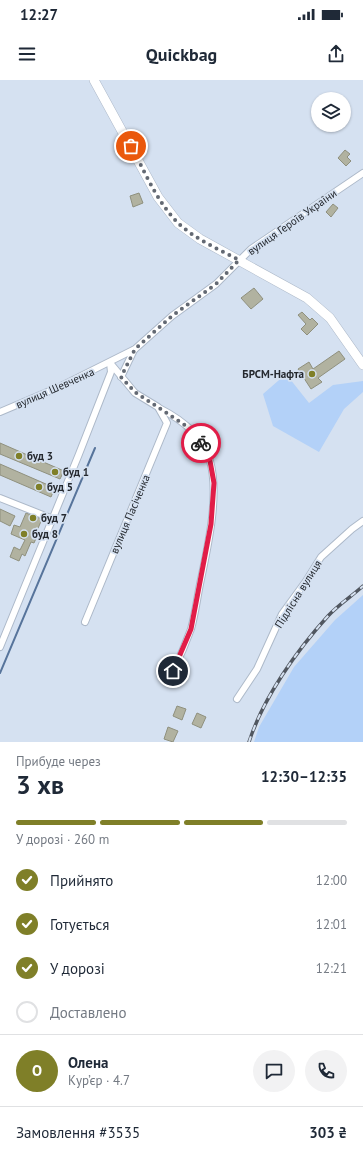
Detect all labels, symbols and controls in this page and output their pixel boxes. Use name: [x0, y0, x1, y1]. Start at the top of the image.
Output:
text: 12:27: [20, 5, 58, 24]
icon: menu: [16, 43, 38, 65]
text: Quickbag: [146, 43, 217, 66]
icon: share: [325, 43, 347, 65]
map controls: [311, 92, 351, 132]
button: layers: [311, 92, 351, 132]
pin: [114, 129, 148, 163]
icon: bag: [120, 135, 142, 157]
street label: вулиця Героїв України: [245, 186, 339, 258]
street label: вулиця Шевченка: [14, 364, 96, 412]
place label: БРСМ-Нафта: [242, 367, 304, 381]
marker: БРСМ-Нафта: [307, 369, 317, 379]
courier: [181, 423, 221, 463]
icon: bike: [190, 432, 212, 454]
place label: буд 3: [27, 449, 53, 463]
marker: буд 3: [14, 451, 24, 461]
place label: буд 1: [63, 465, 89, 479]
marker: буд 1: [50, 467, 60, 477]
street label: вулиця Пасіченка: [107, 472, 153, 556]
place label: буд 5: [47, 480, 73, 494]
marker: буд 5: [34, 482, 44, 492]
place label: буд 7: [41, 511, 67, 525]
marker: буд 7: [28, 513, 38, 523]
place label: буд 8: [32, 527, 58, 541]
marker: буд 8: [19, 529, 29, 539]
street label: Підлісна вулиця: [272, 557, 324, 631]
pin: [156, 654, 190, 688]
icon: home: [162, 660, 184, 682]
text: Прибуде через: [16, 753, 101, 770]
text: 12:30–12:35: [261, 767, 347, 786]
text: 3 хв: [16, 768, 64, 801]
text: У дорозі · 260 m: [16, 831, 109, 848]
icon: check: [16, 869, 38, 891]
text: Прийнято: [50, 871, 113, 890]
text: 12:00: [316, 872, 347, 889]
icon: check: [16, 913, 38, 935]
text: Готується: [50, 915, 109, 934]
text: 12:01: [316, 916, 347, 933]
icon: check: [16, 957, 38, 979]
text: У дорозі: [50, 959, 105, 978]
text: 12:21: [316, 960, 347, 977]
text: Доставлено: [50, 1003, 126, 1022]
button: chat: [253, 1050, 295, 1092]
button: phone: [305, 1050, 347, 1092]
text: Олена: [68, 1053, 108, 1072]
text: О: [32, 1061, 42, 1080]
text: Кур’єр · 4.7: [68, 1072, 130, 1089]
text: Замовлення #3535: [16, 1123, 140, 1142]
text: 303 ₴: [309, 1123, 347, 1142]

